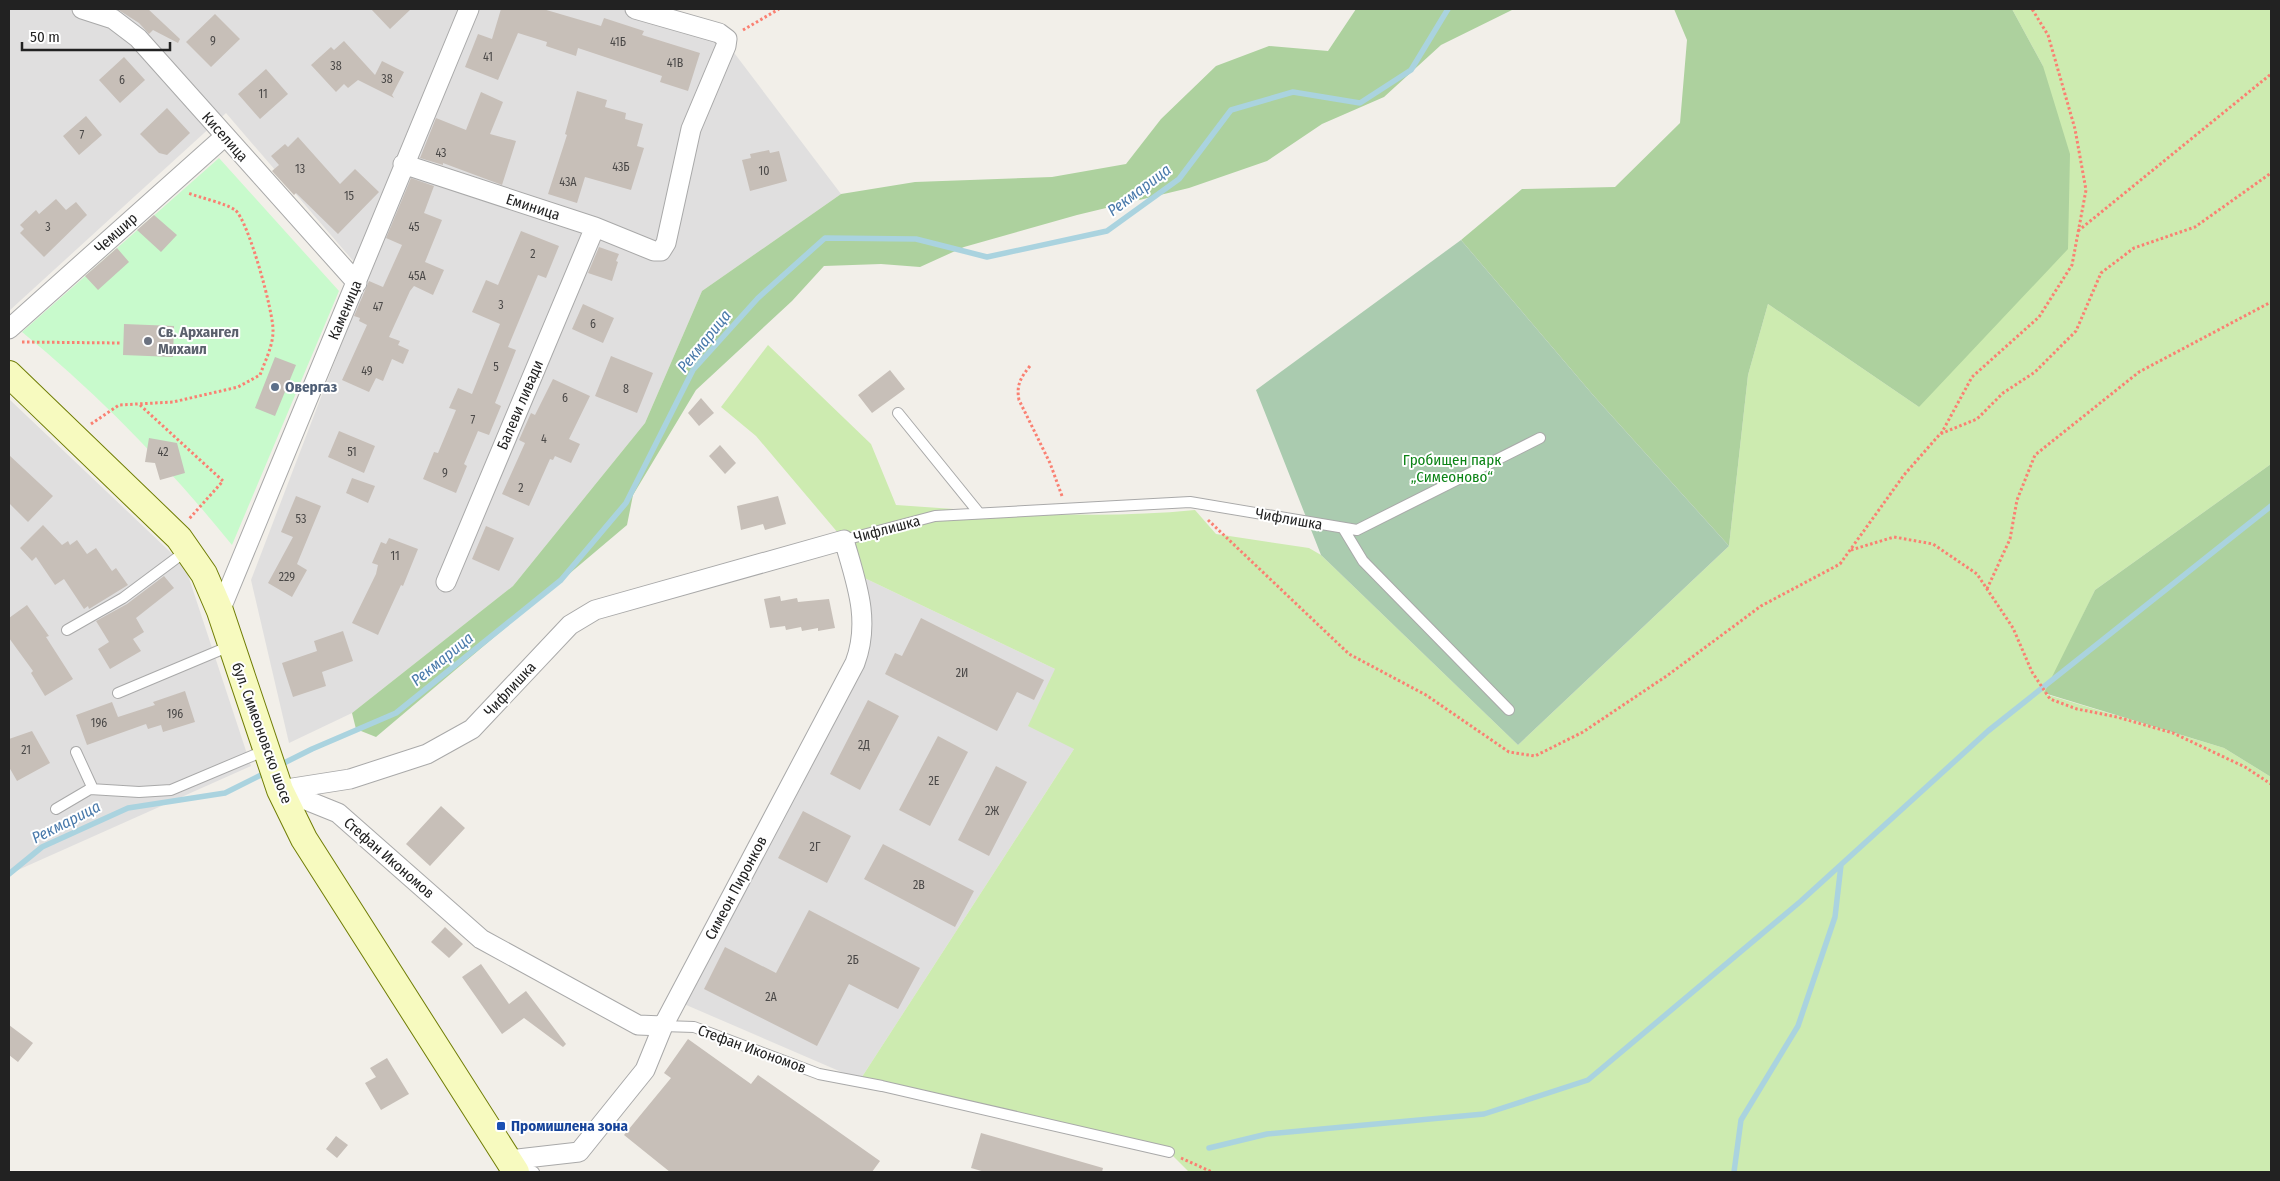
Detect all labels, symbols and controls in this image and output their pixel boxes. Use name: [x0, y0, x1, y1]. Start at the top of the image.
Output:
scale bar: [22, 20, 170, 52]
text: 50 m: [30, 28, 60, 46]
house number: 9: [210, 34, 216, 48]
house number: 41Б: [610, 35, 626, 49]
house number: 41: [483, 50, 493, 64]
house number: 41В: [667, 56, 684, 70]
house number: 38: [330, 59, 342, 73]
house number: 38: [381, 72, 393, 86]
house number: 6: [119, 73, 125, 87]
house number: 11: [258, 87, 268, 101]
street label: Киселица: [198, 108, 252, 166]
house number: 7: [80, 128, 85, 142]
house number: 43: [435, 146, 447, 160]
house number: 43Б: [612, 160, 630, 174]
water label: Рекмарица: [1104, 160, 1174, 220]
house number: 13: [295, 162, 305, 176]
house number: 10: [759, 164, 769, 178]
house number: 43А: [559, 175, 577, 189]
house number: 15: [344, 189, 355, 203]
street label: Еминица: [504, 190, 562, 224]
street label: Чемшир: [91, 209, 141, 257]
house number: 3: [45, 220, 51, 234]
house number: 45: [408, 220, 420, 234]
house number: 2: [530, 247, 536, 261]
house number: 45А: [408, 269, 426, 283]
street label: Каменица: [324, 277, 366, 343]
house number: 3: [498, 298, 504, 312]
house number: 47: [373, 300, 383, 314]
water label: Рекмарица: [673, 306, 735, 376]
house number: 6: [590, 317, 596, 331]
place label: Св. Архангел Михаил: [158, 323, 239, 358]
marker: Св. Архангел Михаил: [142, 335, 154, 347]
street label: Балеви ливади: [493, 357, 547, 453]
house number: 5: [493, 360, 499, 374]
house number: 49: [361, 364, 373, 378]
place label: Овергаз: [285, 378, 337, 396]
marker: Овергаз: [269, 381, 281, 393]
house number: 8: [623, 382, 629, 396]
house number: 6: [562, 391, 568, 405]
house number: 7: [471, 413, 476, 427]
house number: 4: [541, 432, 547, 446]
house number: 42: [158, 445, 168, 459]
house number: 51: [347, 445, 357, 459]
park label: Гробищен парк „Симеоново“: [1403, 451, 1501, 486]
house number: 9: [442, 466, 448, 480]
house number: 2: [518, 481, 524, 495]
street label: Чифлишка: [1254, 504, 1324, 534]
house number: 53: [296, 512, 306, 526]
street label: Чифлишка: [852, 512, 922, 546]
house number: 11: [390, 549, 400, 563]
house number: 229: [279, 570, 295, 584]
water label: Рекмарица: [407, 628, 477, 690]
street label: Чифлишка: [480, 658, 540, 720]
street label: бул. Симеоновско шосе: [228, 660, 296, 806]
house number: 2И: [956, 666, 968, 680]
house number: 196: [167, 707, 183, 721]
house number: 196: [91, 716, 107, 730]
house number: 2Д: [858, 738, 870, 752]
house number: 21: [21, 743, 31, 757]
house number: 2Е: [929, 774, 940, 788]
water label: Рекмарица: [29, 797, 103, 847]
house number: 2Ж: [985, 804, 999, 818]
street label: Стефан Икономов: [340, 814, 438, 902]
street label: Симеон Пиронков: [701, 833, 771, 943]
house number: 2Г: [810, 840, 821, 854]
house number: 2В: [913, 878, 925, 892]
house number: 2Б: [847, 953, 859, 967]
house number: 2А: [765, 990, 777, 1004]
street label: Стефан Икономов: [695, 1021, 809, 1077]
place label: Промишлена зона: [511, 1117, 629, 1135]
marker: Промишлена зона: [495, 1120, 507, 1132]

